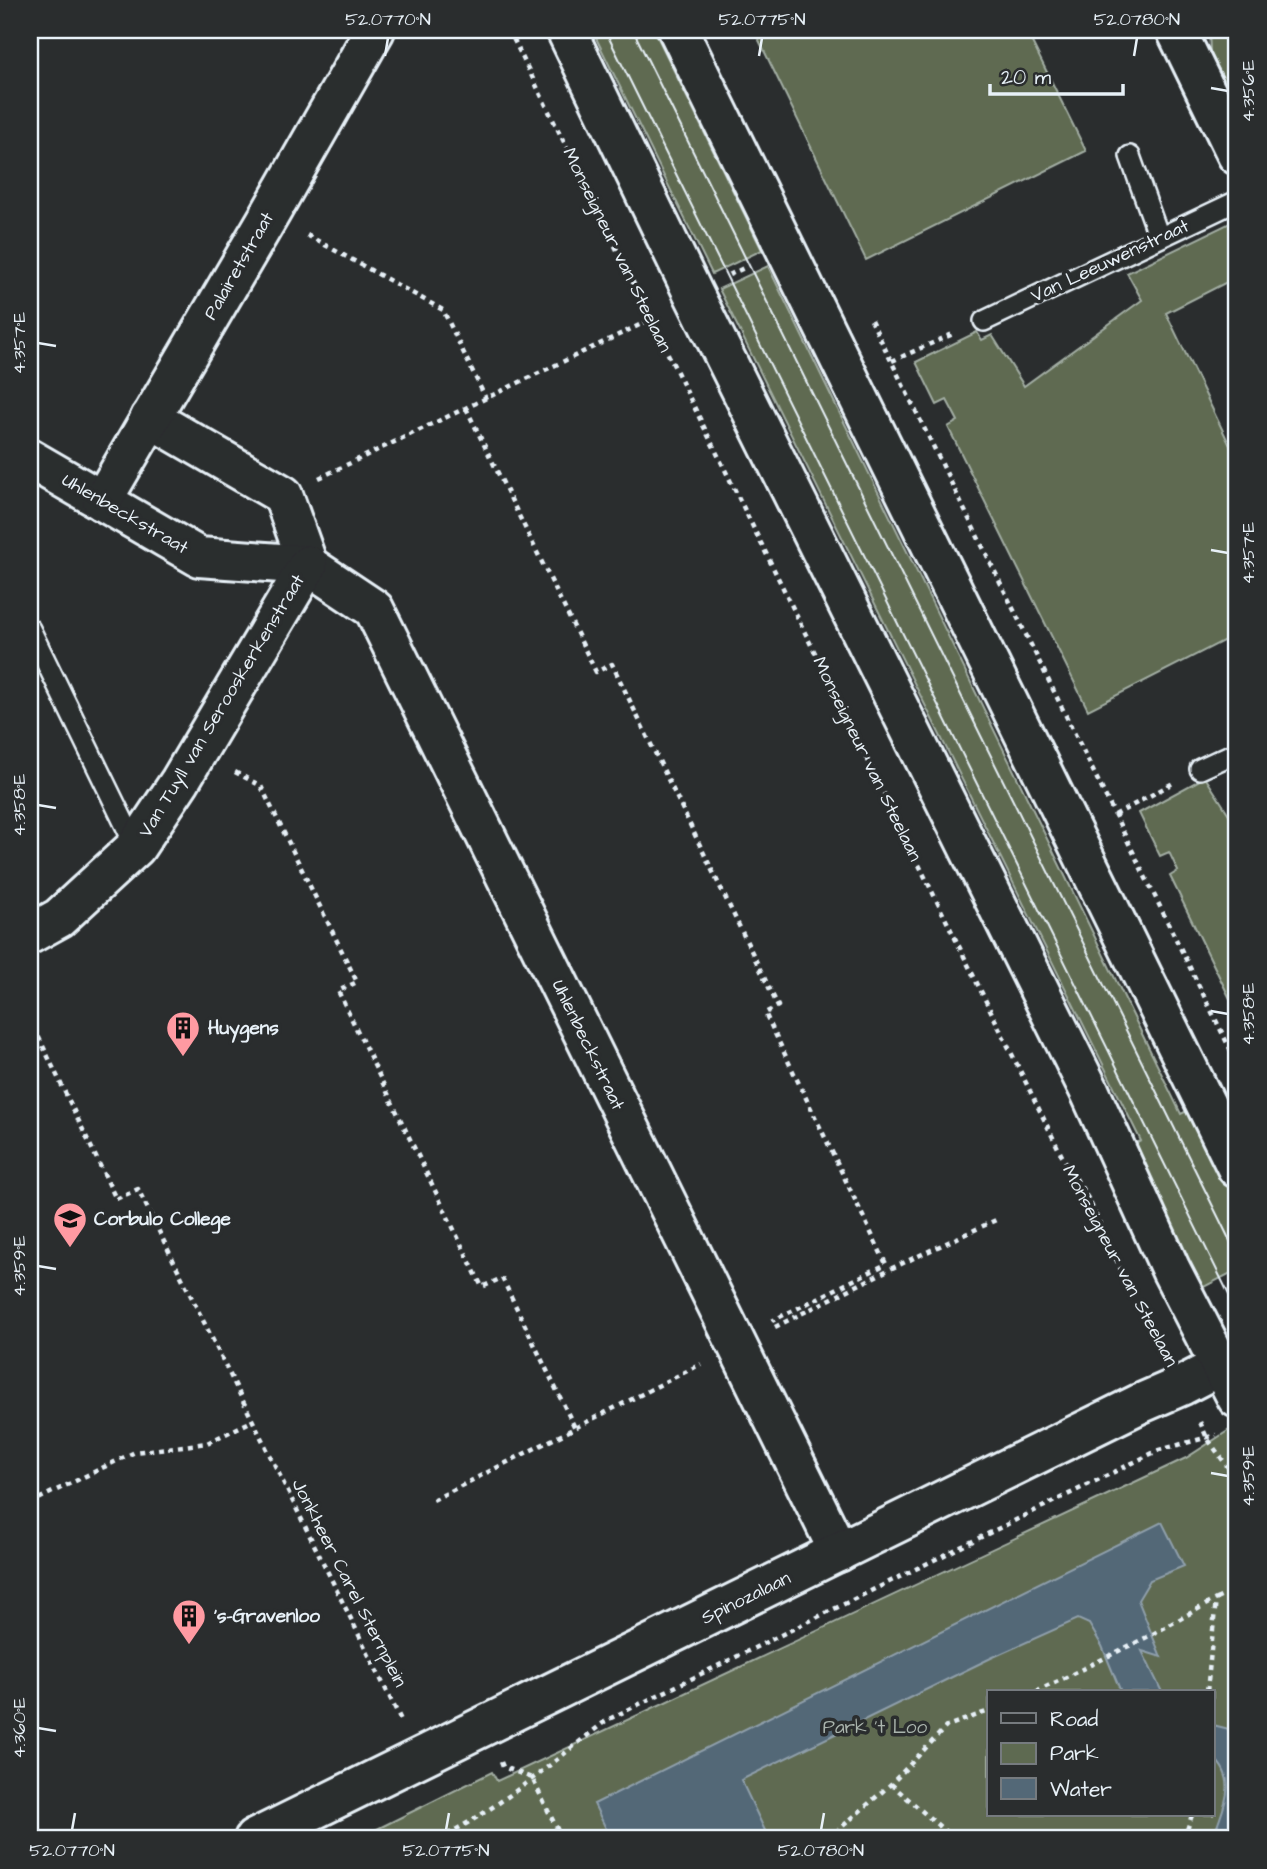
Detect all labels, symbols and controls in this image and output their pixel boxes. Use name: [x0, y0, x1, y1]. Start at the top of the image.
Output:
text: 52.0770°N: [345, 7, 431, 32]
text: 52.0775°N: [718, 7, 806, 32]
text: 52.0780°N: [1094, 7, 1180, 32]
scale bar: [990, 52, 1124, 96]
text: 4.356°E: [1236, 59, 1261, 122]
text: 20 m: [1001, 63, 1052, 92]
street label: Monseigneur van Steelaan: [555, 143, 678, 357]
street label: Palairetstraat: [197, 207, 281, 325]
street label: Van Leeuwenstraat: [1026, 212, 1194, 310]
text: 4.357°E: [7, 311, 32, 374]
street label: Uhlenbeckstraat: [57, 467, 194, 561]
text: 4.357°E: [1236, 521, 1261, 584]
street label: Van Tuyll van Serooskerkenstraat: [132, 569, 313, 843]
street label: Monseigneur van Steelaan: [805, 652, 928, 866]
text: 4.358°E: [7, 773, 32, 836]
street label: Uhlenbeckstraat: [545, 975, 631, 1115]
text: 4.358°E: [1236, 982, 1261, 1045]
building icon: Huygens: [164, 1009, 202, 1058]
place label: Huygens: [208, 1015, 279, 1043]
street label: Monseigneur van Steelaan: [1054, 1160, 1185, 1372]
school or university icon: Corbulo College: [51, 1200, 89, 1249]
place label: Corbulo College: [94, 1206, 231, 1234]
text: 4.359°E: [7, 1235, 32, 1297]
text: 4.359°E: [1236, 1445, 1261, 1507]
street label: Jonkheer Carel Sternplein: [285, 1474, 413, 1692]
street label: Spinozalaan: [697, 1565, 795, 1631]
building icon: 's-Gravenloo: [170, 1597, 208, 1646]
place label: 's-Gravenloo: [214, 1603, 320, 1630]
legend: [987, 1690, 1214, 1816]
text: 4.360°E: [7, 1697, 32, 1759]
text: Road: [1050, 1705, 1098, 1734]
park label: Park 't Loo: [823, 1714, 928, 1741]
text: Park: [1050, 1739, 1099, 1768]
text: Water: [1050, 1775, 1112, 1804]
text: 52.0770°N: [29, 1838, 115, 1863]
text: 52.0775°N: [402, 1838, 490, 1863]
text: 52.0780°N: [778, 1838, 864, 1863]

